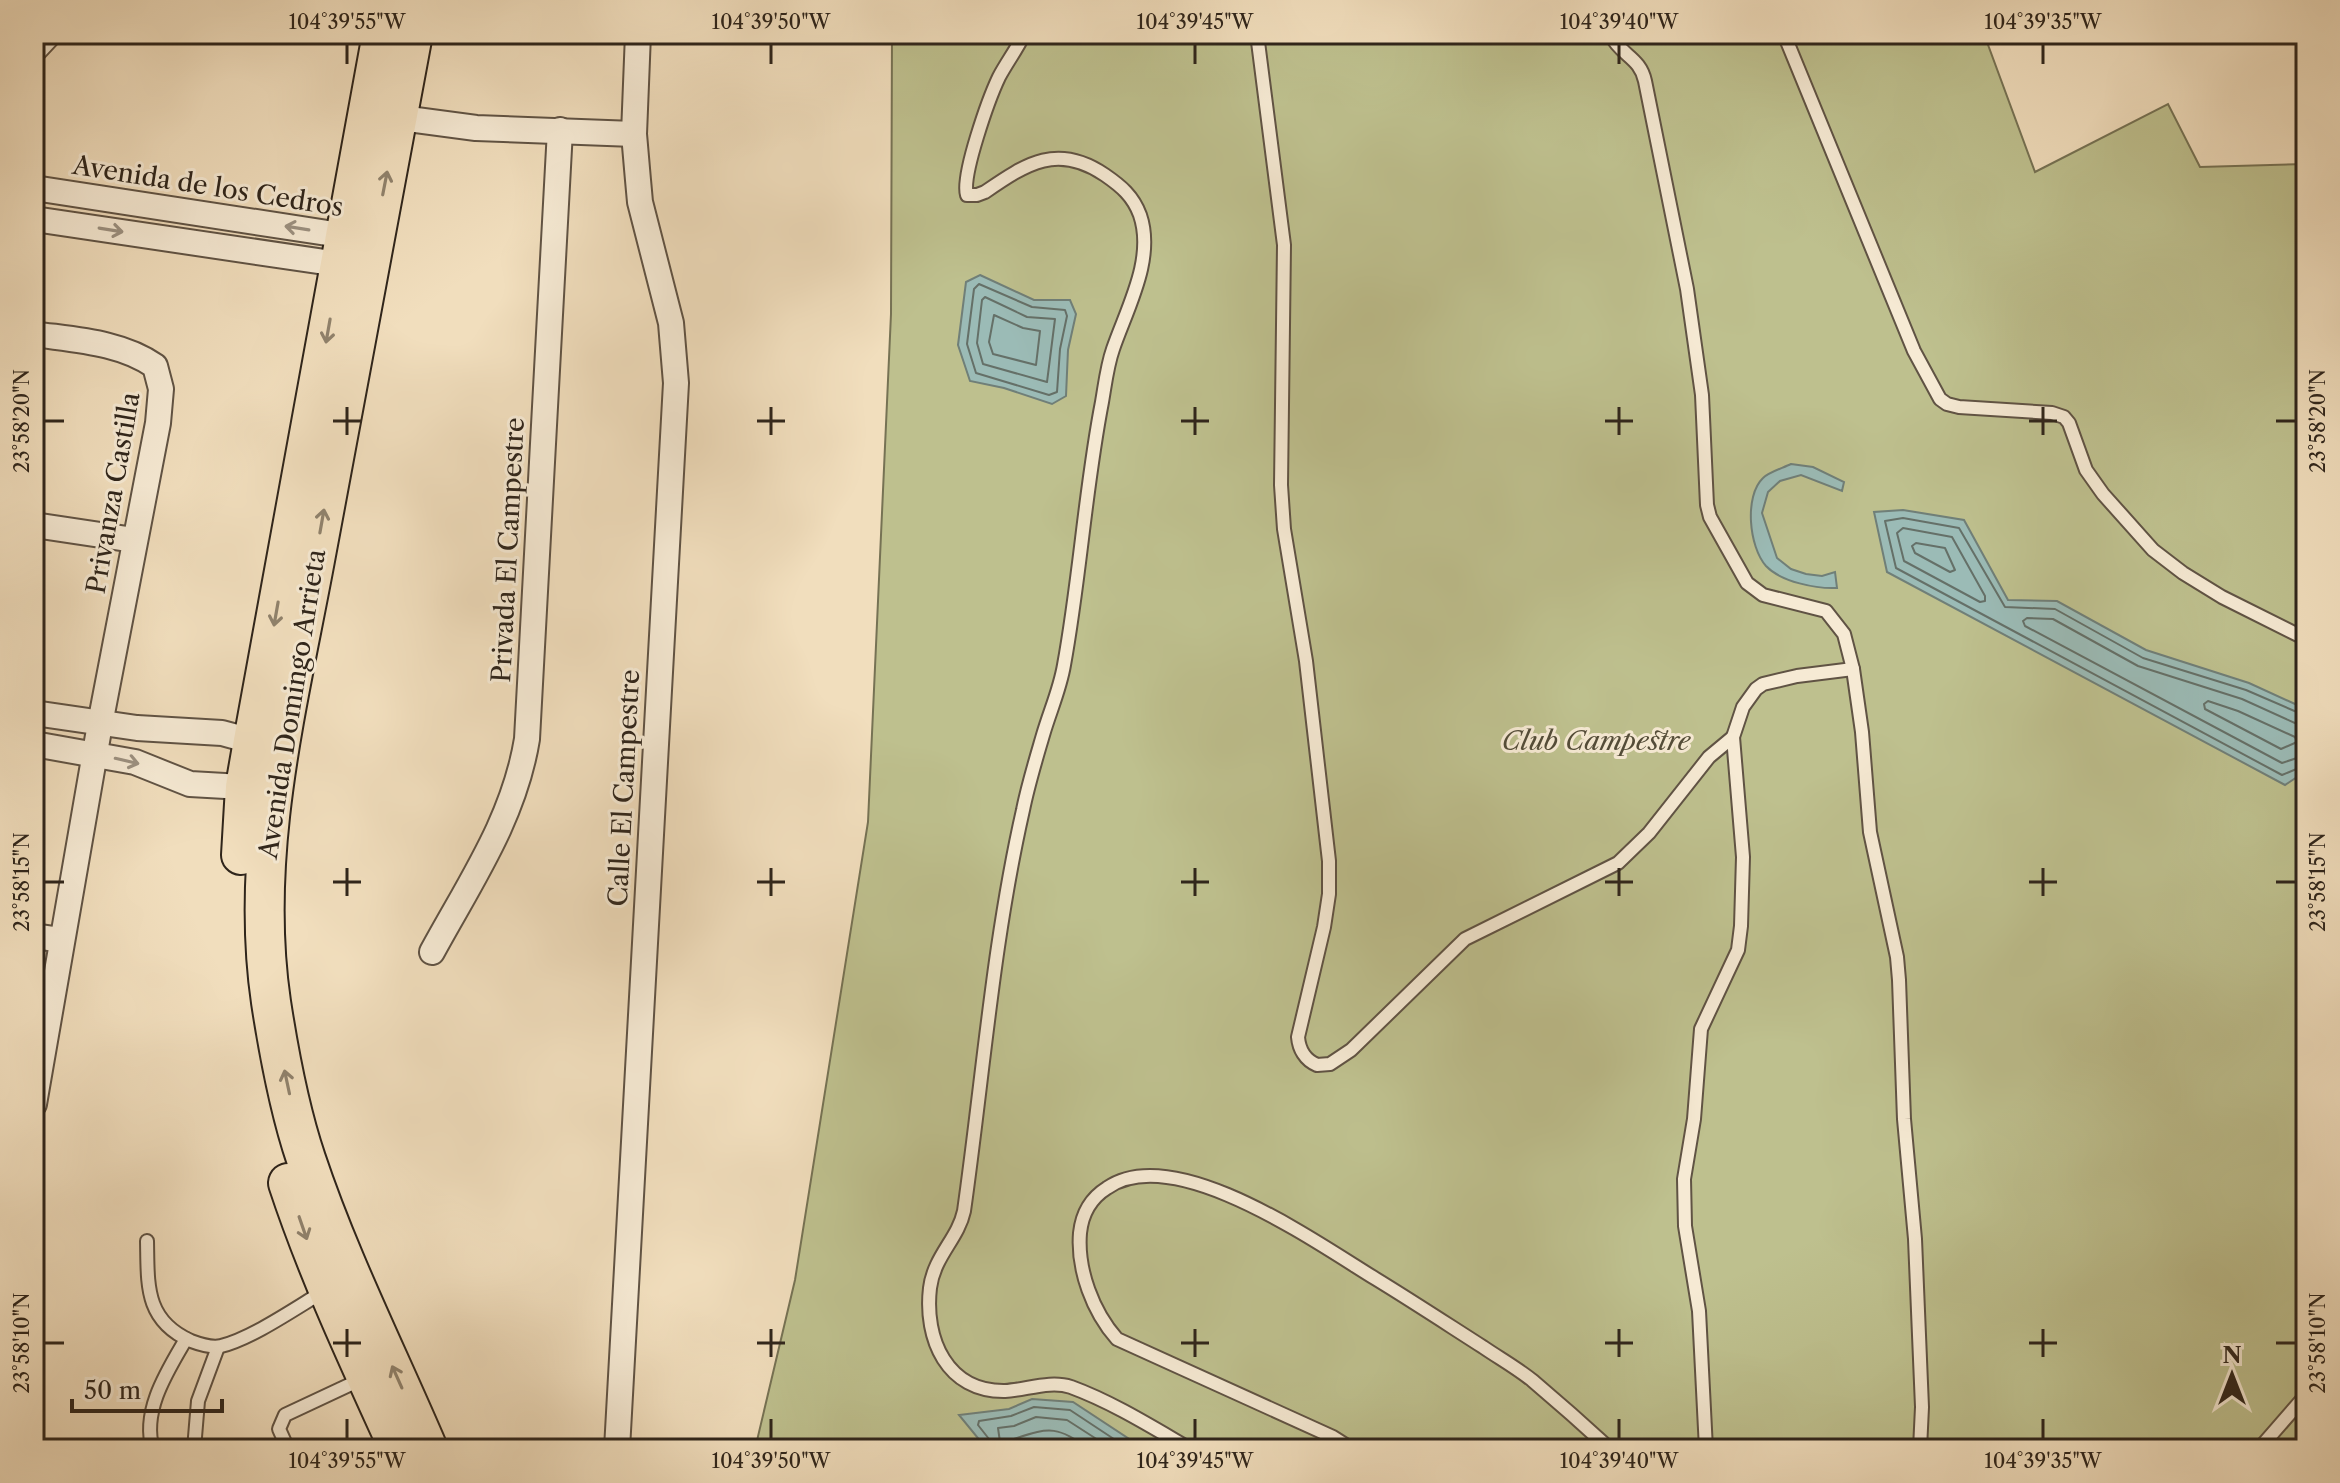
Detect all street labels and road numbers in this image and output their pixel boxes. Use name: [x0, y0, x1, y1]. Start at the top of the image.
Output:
street label: Avenida de los Cedros: [69, 149, 346, 223]
street label: Privanza Castilla: [80, 389, 147, 596]
street label: Privada El Campestre: [485, 417, 531, 683]
street label: Avenida Domingo Arrieta: [252, 547, 332, 862]
street label: Calle El Campestre: [602, 669, 646, 907]

